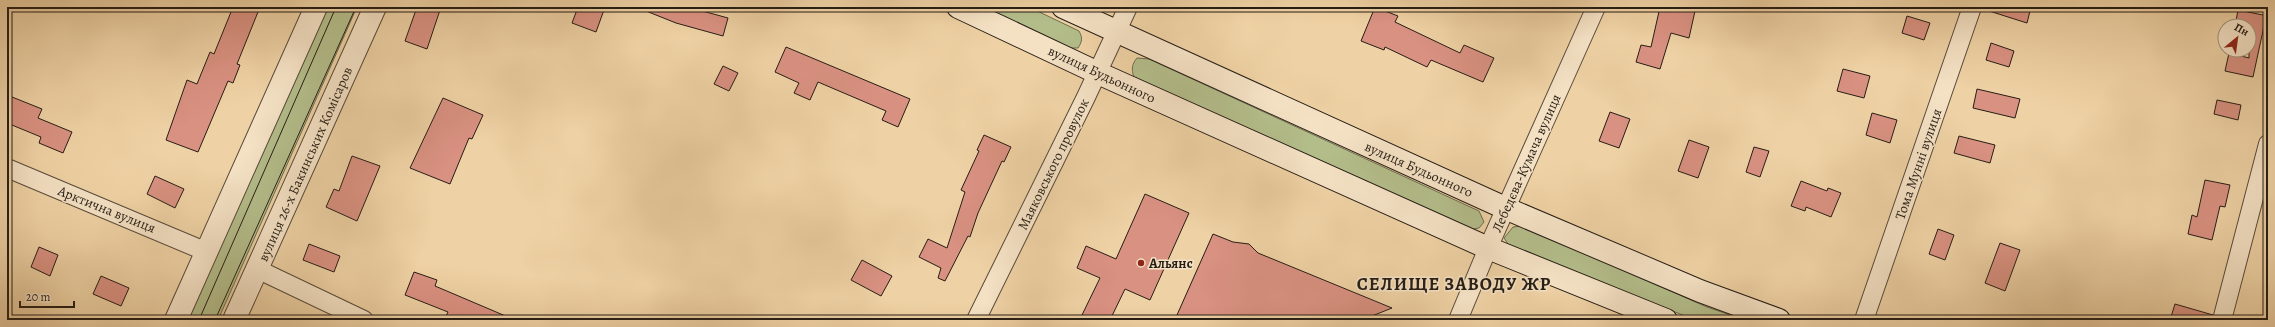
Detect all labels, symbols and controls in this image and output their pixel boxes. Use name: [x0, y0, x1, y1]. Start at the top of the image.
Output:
north arrow: [2217, 18, 2257, 58]
text: Пн: [2232, 20, 2252, 40]
street label: вулиця Будьонного: [1045, 41, 1159, 108]
street label: вулиця 26-х Бакинських Комісаров: [254, 63, 357, 265]
street label: Лебедєва-Кумача вулиця: [1487, 91, 1566, 235]
street label: Маяковського провулок: [1013, 95, 1094, 233]
street label: Тома Мунні вулиця: [1891, 106, 1946, 222]
street label: вулиця Будьонного: [1362, 137, 1476, 202]
street label: Арктична вулиця: [54, 181, 159, 238]
place label: Альянс: [1148, 254, 1193, 273]
marker: Альянс: [1136, 258, 1146, 268]
district label: СЕЛИЩЕ ЗАВОДУ ЖР: [1357, 272, 1551, 296]
scale bar: [20, 283, 74, 309]
text: 20 m: [26, 289, 50, 305]

